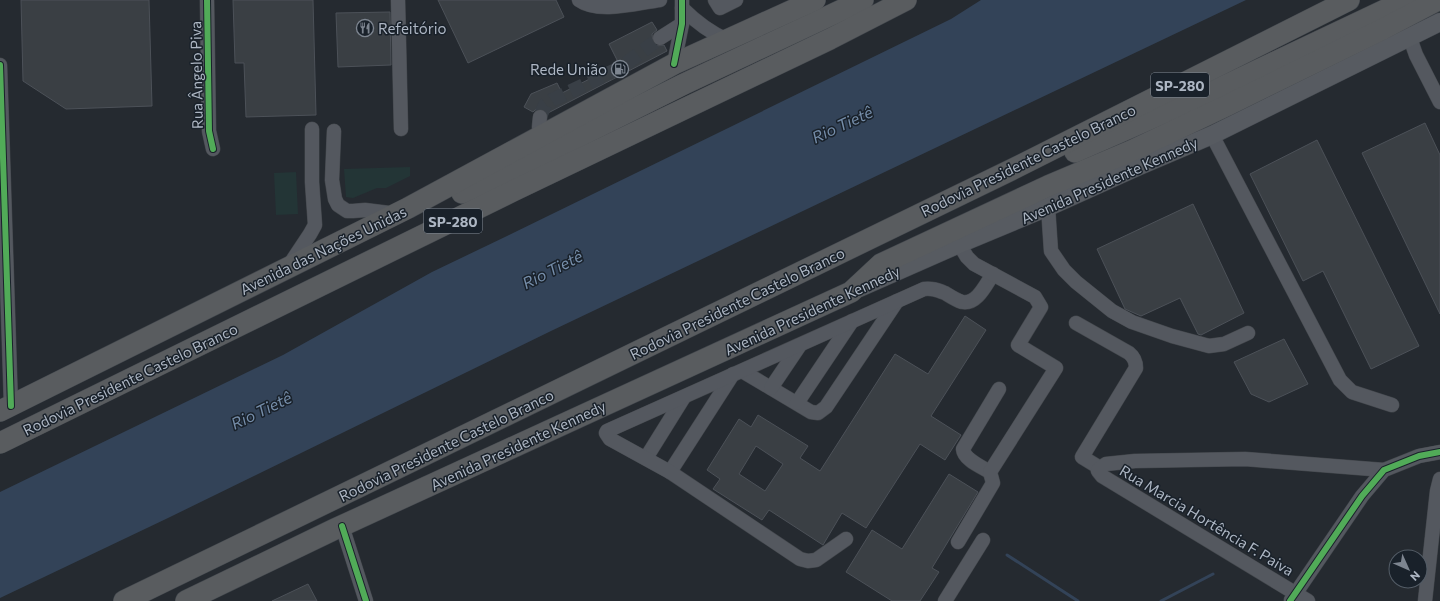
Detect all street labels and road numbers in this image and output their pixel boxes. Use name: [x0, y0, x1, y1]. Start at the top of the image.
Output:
street label: Rua Ângelo Piva: [185, 21, 206, 129]
road number: SP-280: [1151, 73, 1209, 97]
street label: Rodovia Presidente Castelo Branco: [918, 100, 1138, 220]
street label: Avenida Presidente Kennedy: [1018, 133, 1200, 227]
street label: Avenida das Nações Unidas: [237, 202, 409, 298]
road number: SP-280: [424, 209, 482, 233]
street label: Rodovia Presidente Castelo Branco: [627, 243, 847, 363]
street label: Avenida Presidente Kennedy: [721, 261, 903, 359]
street label: Rodovia Presidente Castelo Branco: [20, 319, 240, 439]
street label: Rodovia Presidente Castelo Branco: [336, 385, 556, 505]
street label: Avenida Presidente Kennedy: [427, 396, 609, 494]
street label: Rua Marcia Hortência F. Paiva: [1117, 461, 1297, 579]

